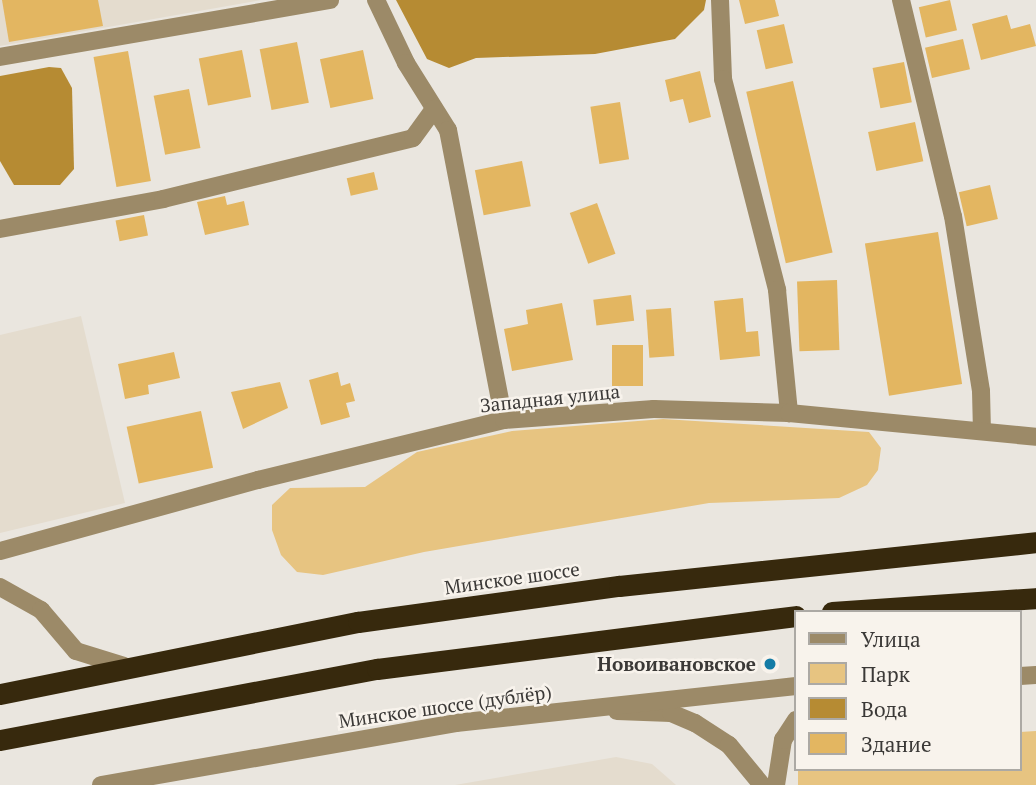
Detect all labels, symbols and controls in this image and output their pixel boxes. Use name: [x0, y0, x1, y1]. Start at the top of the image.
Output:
street label: Западная улица: [479, 379, 621, 417]
street label: Минское шоссе: [443, 557, 581, 599]
legend: [794, 610, 1022, 771]
text: Улица: [861, 625, 921, 653]
place label: Новоивановское: [597, 653, 756, 675]
marker: Новоивановское: [762, 656, 778, 672]
text: Парк: [861, 660, 910, 688]
street label: Минское шоссе (дублёр): [337, 680, 553, 732]
text: Вода: [861, 695, 908, 723]
text: Здание: [861, 730, 932, 758]

